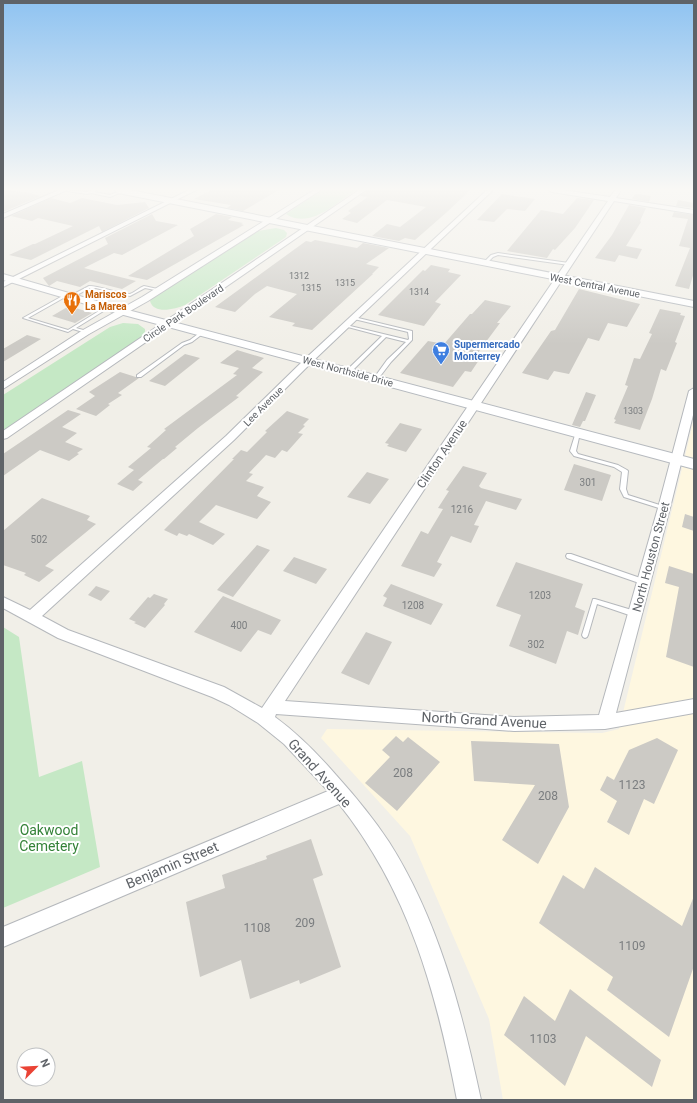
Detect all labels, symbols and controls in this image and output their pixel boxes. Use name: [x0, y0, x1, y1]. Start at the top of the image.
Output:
house number: 1312: [289, 271, 309, 281]
street label: West Central Avenue: [549, 271, 641, 300]
house number: 1315: [335, 278, 355, 288]
street label: Circle Park Boulevard: [141, 282, 226, 344]
house number: 1315: [301, 283, 321, 293]
house number: 1314: [409, 287, 429, 297]
place label: Mariscos La Marea: [85, 289, 127, 312]
restaurant icon: Mariscos La Marea: [62, 290, 82, 315]
place label: Supermercado Monterrey: [454, 339, 520, 362]
supermarket icon: Supermercado Monterrey: [431, 340, 451, 365]
street label: West Northside Drive: [301, 354, 395, 389]
street label: Lee Avenue: [241, 384, 285, 428]
house number: 1303: [623, 406, 643, 416]
street label: Clinton Avenue: [414, 417, 470, 491]
house number: 301: [580, 477, 596, 488]
street label: North Houston Street: [630, 500, 672, 614]
house number: 1216: [451, 504, 474, 515]
house number: 502: [31, 534, 48, 545]
house number: 1203: [529, 590, 551, 601]
house number: 1208: [402, 600, 425, 611]
house number: 400: [231, 620, 248, 631]
house number: 302: [528, 639, 545, 650]
street label: North Grand Avenue: [421, 709, 547, 731]
street label: Grand Avenue: [285, 736, 355, 810]
house number: 208: [393, 766, 413, 780]
house number: 1123: [619, 778, 645, 792]
house number: 208: [538, 789, 558, 803]
park label: Oakwood Cemetery: [19, 822, 79, 854]
street label: Benjamin Street: [123, 838, 221, 892]
house number: 209: [295, 916, 315, 930]
house number: 1108: [244, 921, 271, 935]
house number: 1109: [619, 939, 645, 953]
house number: 1103: [530, 1032, 556, 1046]
north arrow: [16, 1047, 56, 1087]
text: N: [37, 1057, 52, 1070]

